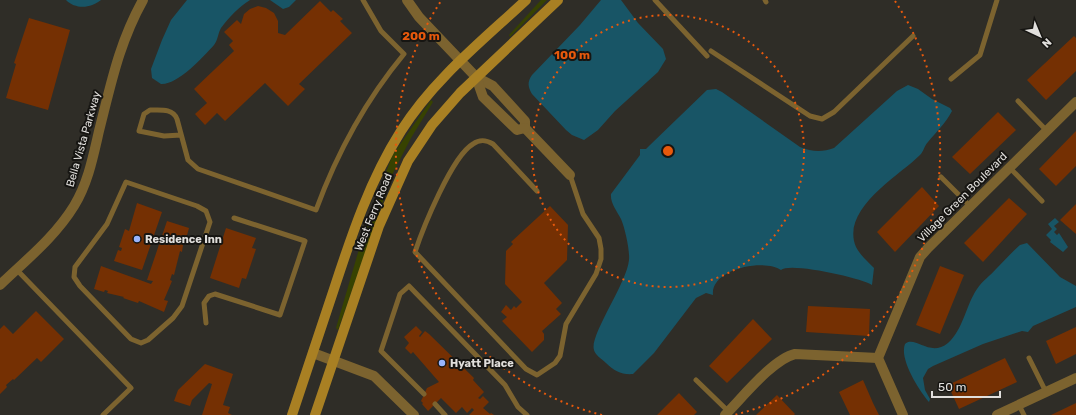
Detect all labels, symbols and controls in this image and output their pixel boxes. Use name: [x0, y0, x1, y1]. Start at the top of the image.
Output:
north arrow: [1020, 16, 1060, 56]
text: 200 m: [402, 29, 440, 43]
text: N: [1039, 35, 1054, 50]
text: 100 m: [554, 48, 590, 62]
street label: Bella Vista Parkway: [64, 90, 103, 189]
centre of rings: [661, 144, 675, 158]
street label: Village Green Boulevard: [915, 150, 1010, 245]
street label: West Ferry Road: [352, 171, 395, 253]
place label: Residence Inn: [145, 233, 222, 246]
marker: Residence Inn: [132, 234, 142, 244]
place label: Hyatt Place: [450, 357, 514, 370]
marker: Hyatt Place: [437, 358, 447, 368]
scale bar: [932, 373, 1000, 399]
text: 50 m: [938, 380, 966, 394]

